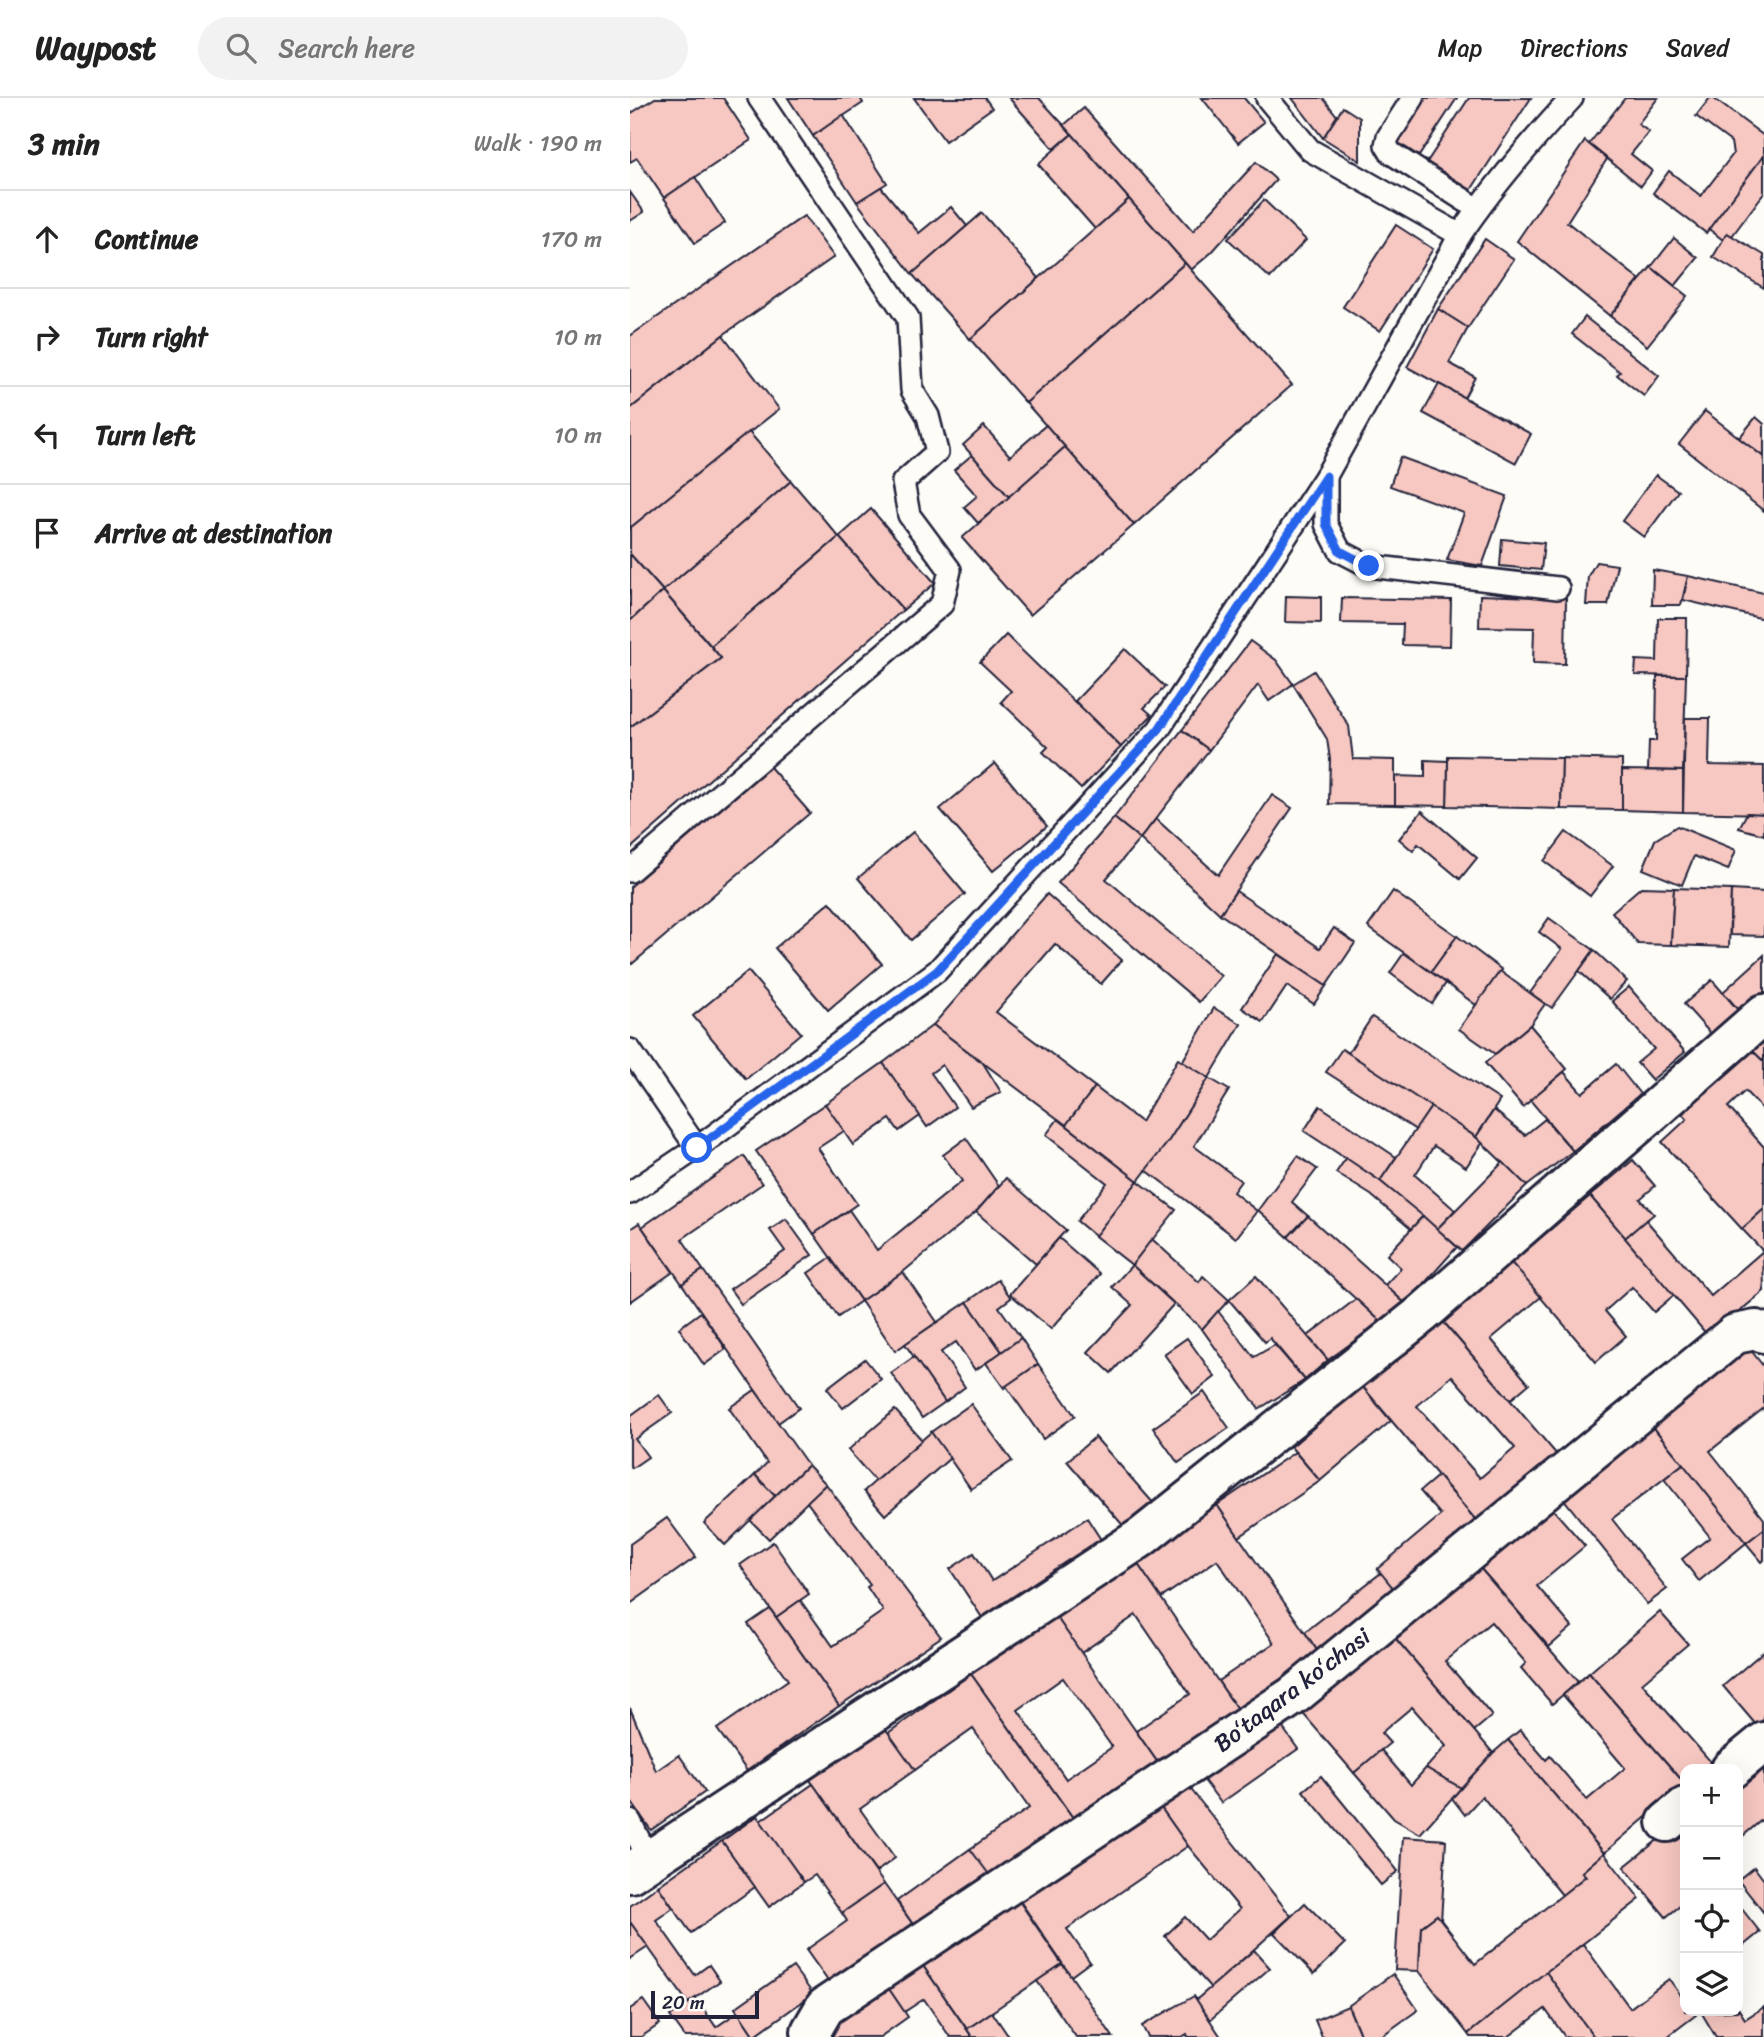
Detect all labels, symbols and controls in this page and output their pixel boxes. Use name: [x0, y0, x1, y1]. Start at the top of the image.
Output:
search box: [198, 17, 688, 80]
text: Waypost: [35, 19, 156, 77]
text: Search here: [278, 25, 415, 71]
text: Map: [1438, 27, 1482, 69]
text: Directions: [1520, 27, 1628, 69]
text: Saved: [1666, 27, 1729, 69]
icon: search: [222, 29, 260, 67]
text: 3 min: [28, 117, 100, 171]
text: Walk · 190 m: [474, 123, 602, 164]
text: Continue: [95, 216, 198, 262]
text: 170 m: [541, 219, 602, 260]
icon: ahead: [28, 220, 66, 258]
text: Turn right: [95, 314, 208, 360]
text: 10 m: [554, 317, 602, 358]
icon: right: [28, 318, 66, 356]
text: Turn left: [95, 412, 195, 458]
text: 10 m: [554, 415, 602, 456]
icon: left: [28, 416, 66, 454]
text: Arrive at destination: [95, 510, 332, 556]
icon: arrive: [28, 514, 66, 552]
route end: [1353, 550, 1384, 581]
route start: [681, 1132, 712, 1163]
street label: Boʻtaqara koʻchasi: [1204, 1616, 1381, 1763]
map controls: [1680, 1764, 1743, 2016]
button: +: [1680, 1764, 1743, 1827]
button: −: [1680, 1827, 1743, 1890]
button: locate: [1680, 1890, 1743, 1953]
button: layers: [1680, 1953, 1743, 2016]
text: 20 m: [662, 1986, 705, 2019]
scale bar: [651, 1988, 760, 2020]

